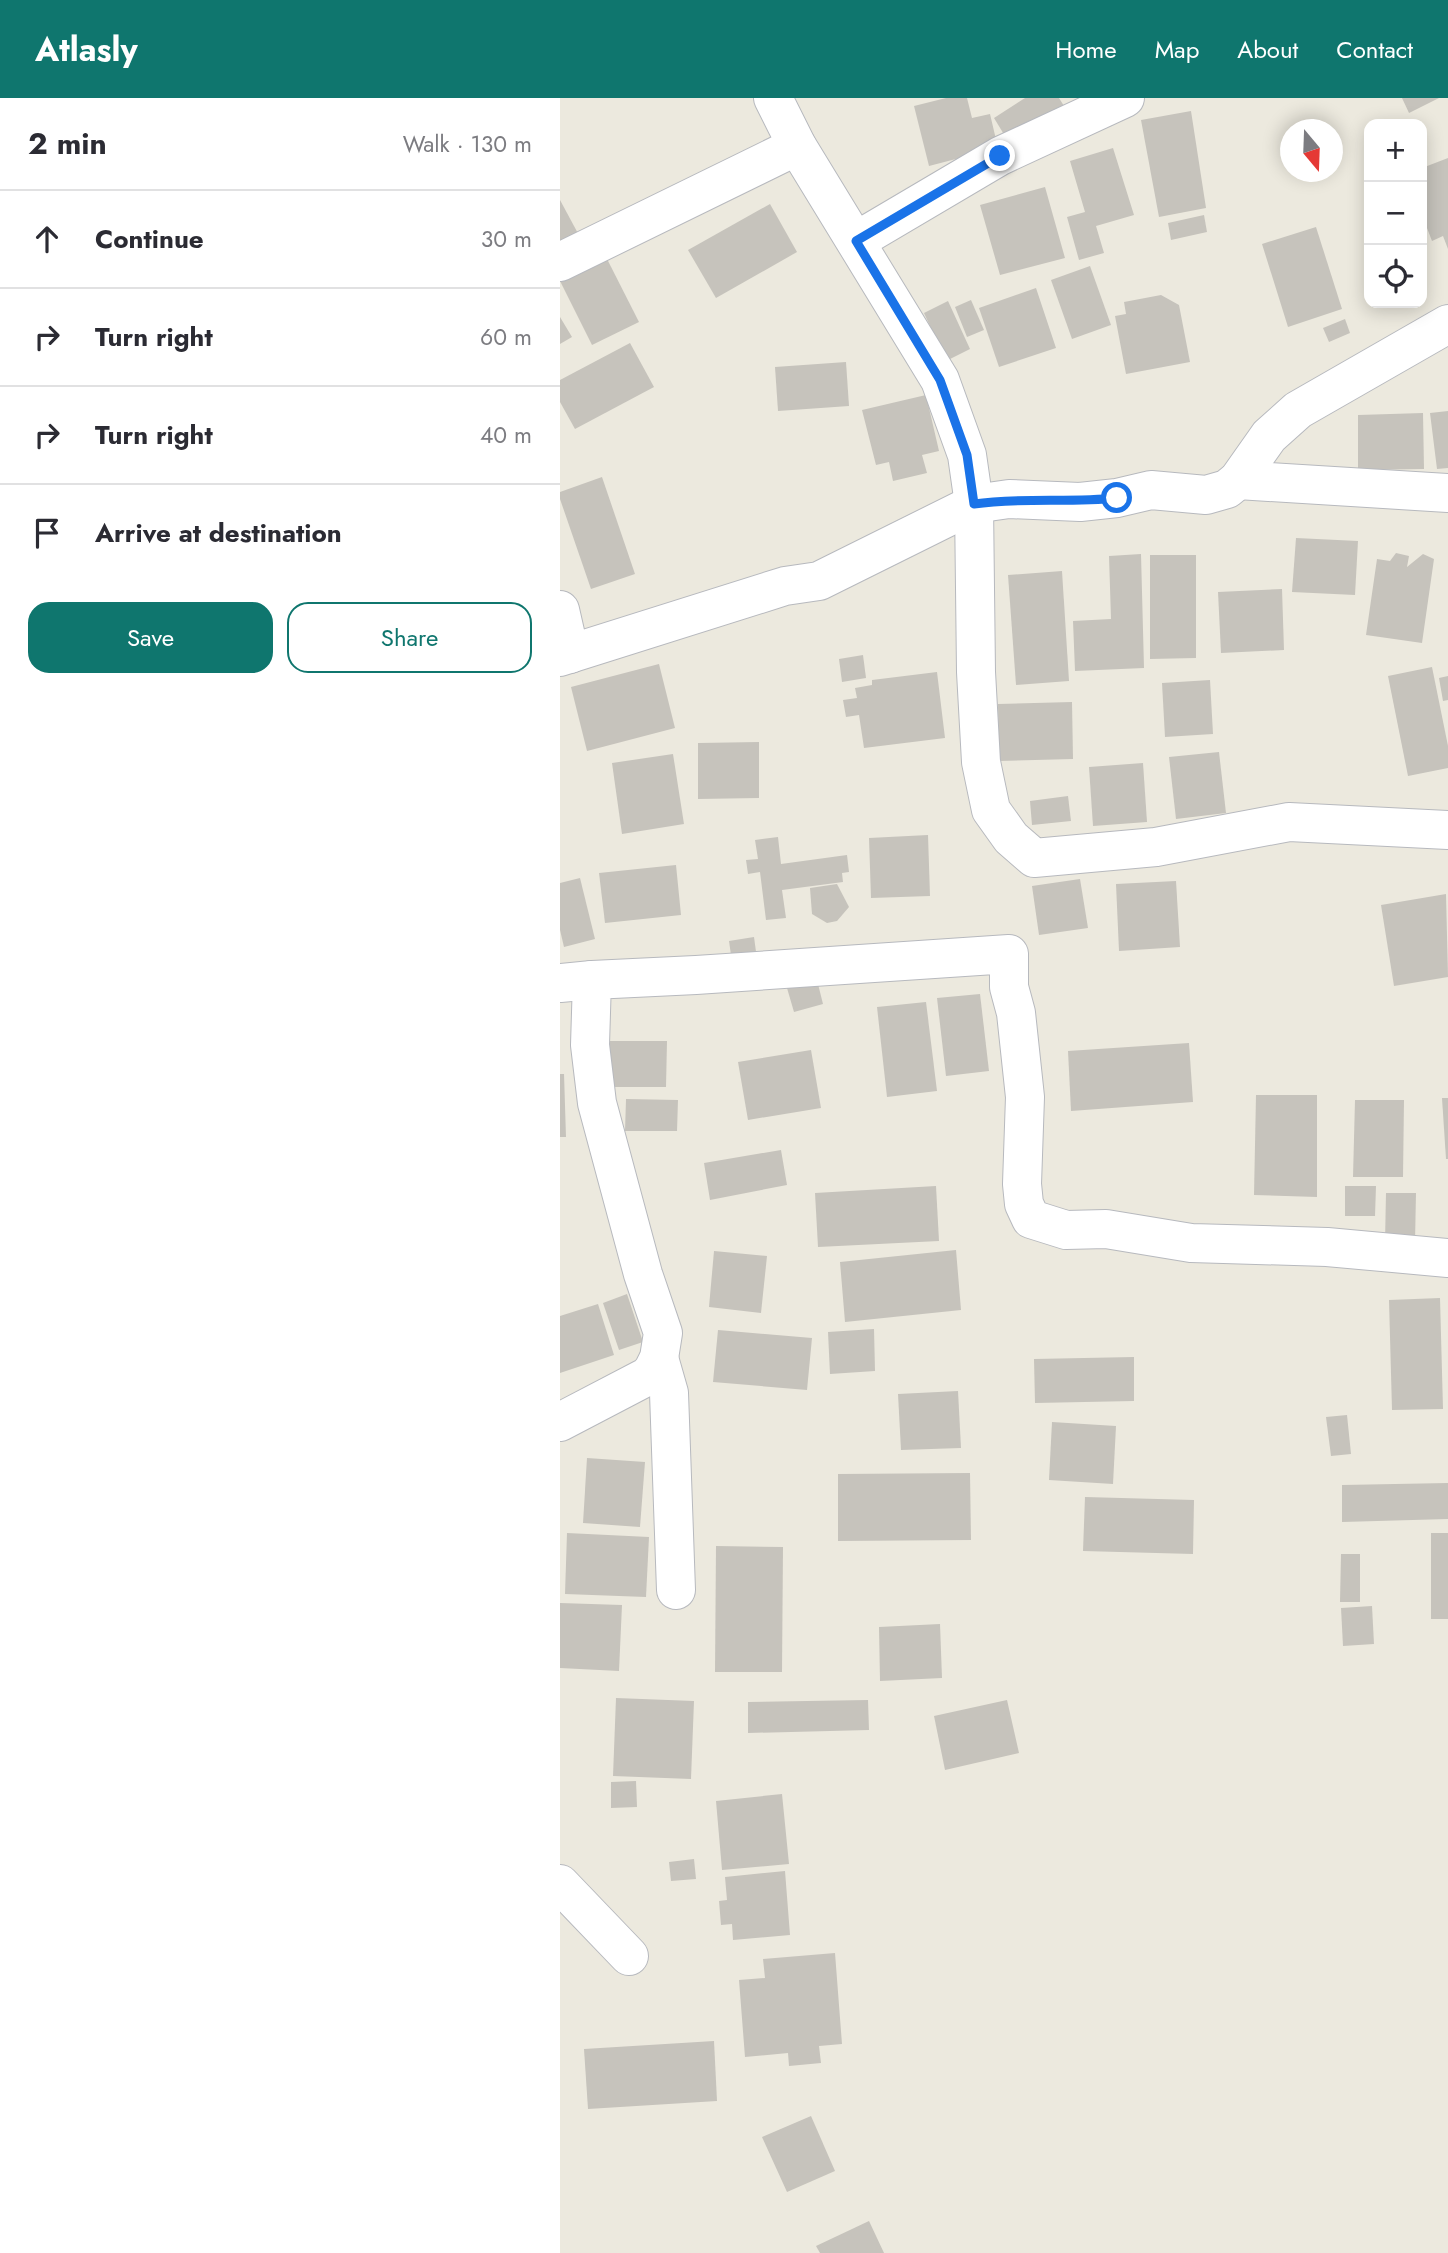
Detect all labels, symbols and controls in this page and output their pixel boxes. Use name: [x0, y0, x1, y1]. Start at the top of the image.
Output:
text: Atlasly: [35, 26, 138, 73]
text: Home: [1055, 32, 1117, 67]
text: Map: [1155, 32, 1199, 67]
text: About: [1237, 32, 1298, 67]
text: Contact: [1336, 32, 1413, 67]
north arrow: [1280, 119, 1343, 182]
map controls: [1364, 119, 1427, 308]
button: +: [1364, 119, 1427, 182]
text: 2 min: [28, 122, 107, 165]
text: Walk · 130 m: [403, 127, 532, 161]
route end: [984, 140, 1015, 171]
button: −: [1364, 182, 1427, 245]
icon: ahead: [28, 220, 66, 258]
text: Continue: [95, 220, 204, 258]
text: 30 m: [481, 222, 532, 256]
button: locate: [1364, 245, 1427, 308]
icon: right: [28, 318, 66, 356]
text: Turn right: [95, 318, 213, 356]
text: 60 m: [480, 320, 532, 354]
icon: right: [28, 416, 66, 454]
text: Turn right: [95, 416, 213, 454]
text: 40 m: [480, 418, 532, 452]
route start: [1101, 482, 1132, 513]
icon: arrive: [28, 514, 66, 552]
text: Arrive at destination: [95, 514, 342, 552]
button: Save: [28, 602, 273, 673]
button: Share: [287, 602, 532, 673]

